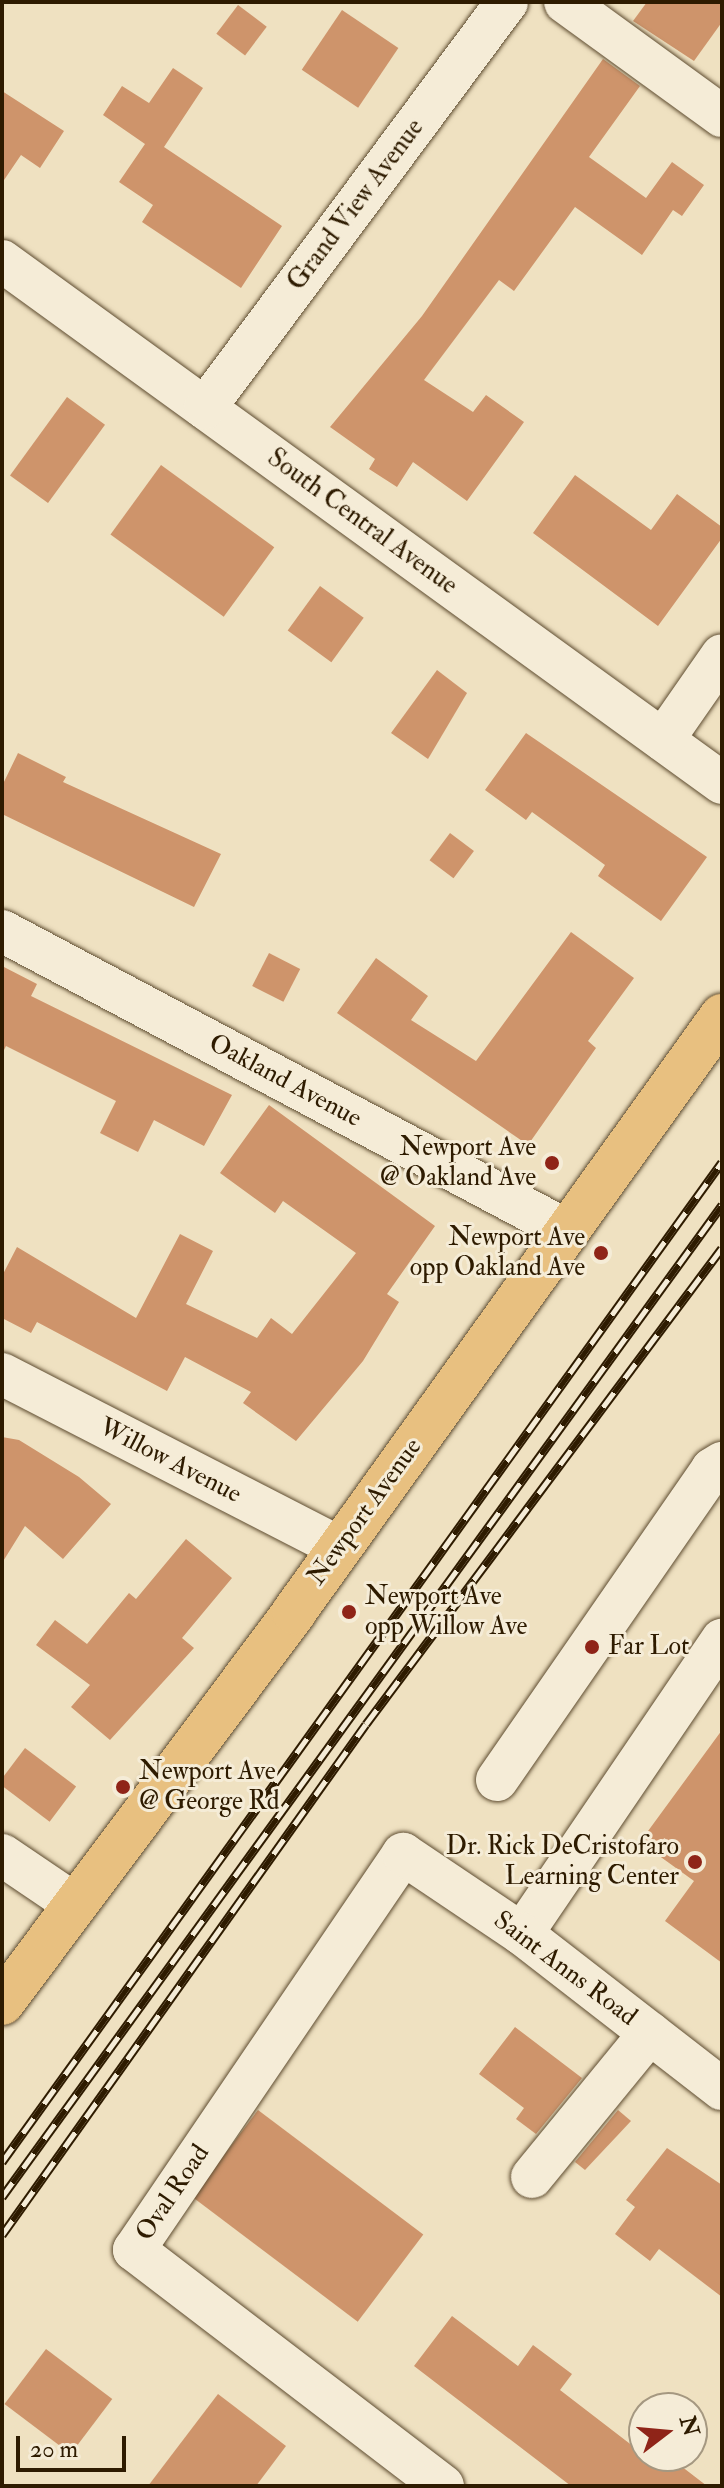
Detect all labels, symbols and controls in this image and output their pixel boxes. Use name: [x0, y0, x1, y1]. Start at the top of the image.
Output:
street label: Grand View Avenue: [281, 113, 431, 297]
street label: South Central Avenue: [261, 443, 463, 601]
street label: Oakland Avenue: [203, 1028, 367, 1134]
place label: Newport Ave @ Oakland Ave: [380, 1132, 536, 1194]
marker: Newport Ave @ Oakland Ave: [543, 1154, 561, 1172]
place label: Newport Ave opp Oakland Ave: [410, 1222, 585, 1284]
marker: Newport Ave opp Oakland Ave: [592, 1244, 610, 1262]
street label: Willow Avenue: [94, 1412, 246, 1510]
street label: Newport Avenue: [301, 1432, 429, 1592]
place label: Newport Ave opp Willow Ave: [365, 1581, 527, 1642]
marker: Newport Ave opp Willow Ave: [340, 1603, 358, 1621]
place label: Far Lot: [608, 1631, 689, 1663]
marker: Far Lot: [583, 1638, 601, 1656]
place label: Newport Ave @ George Rd: [139, 1756, 280, 1818]
marker: Newport Ave @ George Rd: [114, 1778, 132, 1796]
place label: Dr. Rick DeCristofaro Learning Center: [446, 1831, 679, 1892]
marker: Dr. Rick DeCristofaro Learning Center: [686, 1853, 704, 1871]
street label: Saint Anns Road: [487, 1905, 643, 2033]
street label: Oval Road: [129, 2139, 217, 2247]
north arrow: [628, 2392, 708, 2472]
text: N: [673, 2413, 705, 2439]
scale bar: [20, 2420, 130, 2470]
text: 20 m: [30, 2434, 78, 2465]

